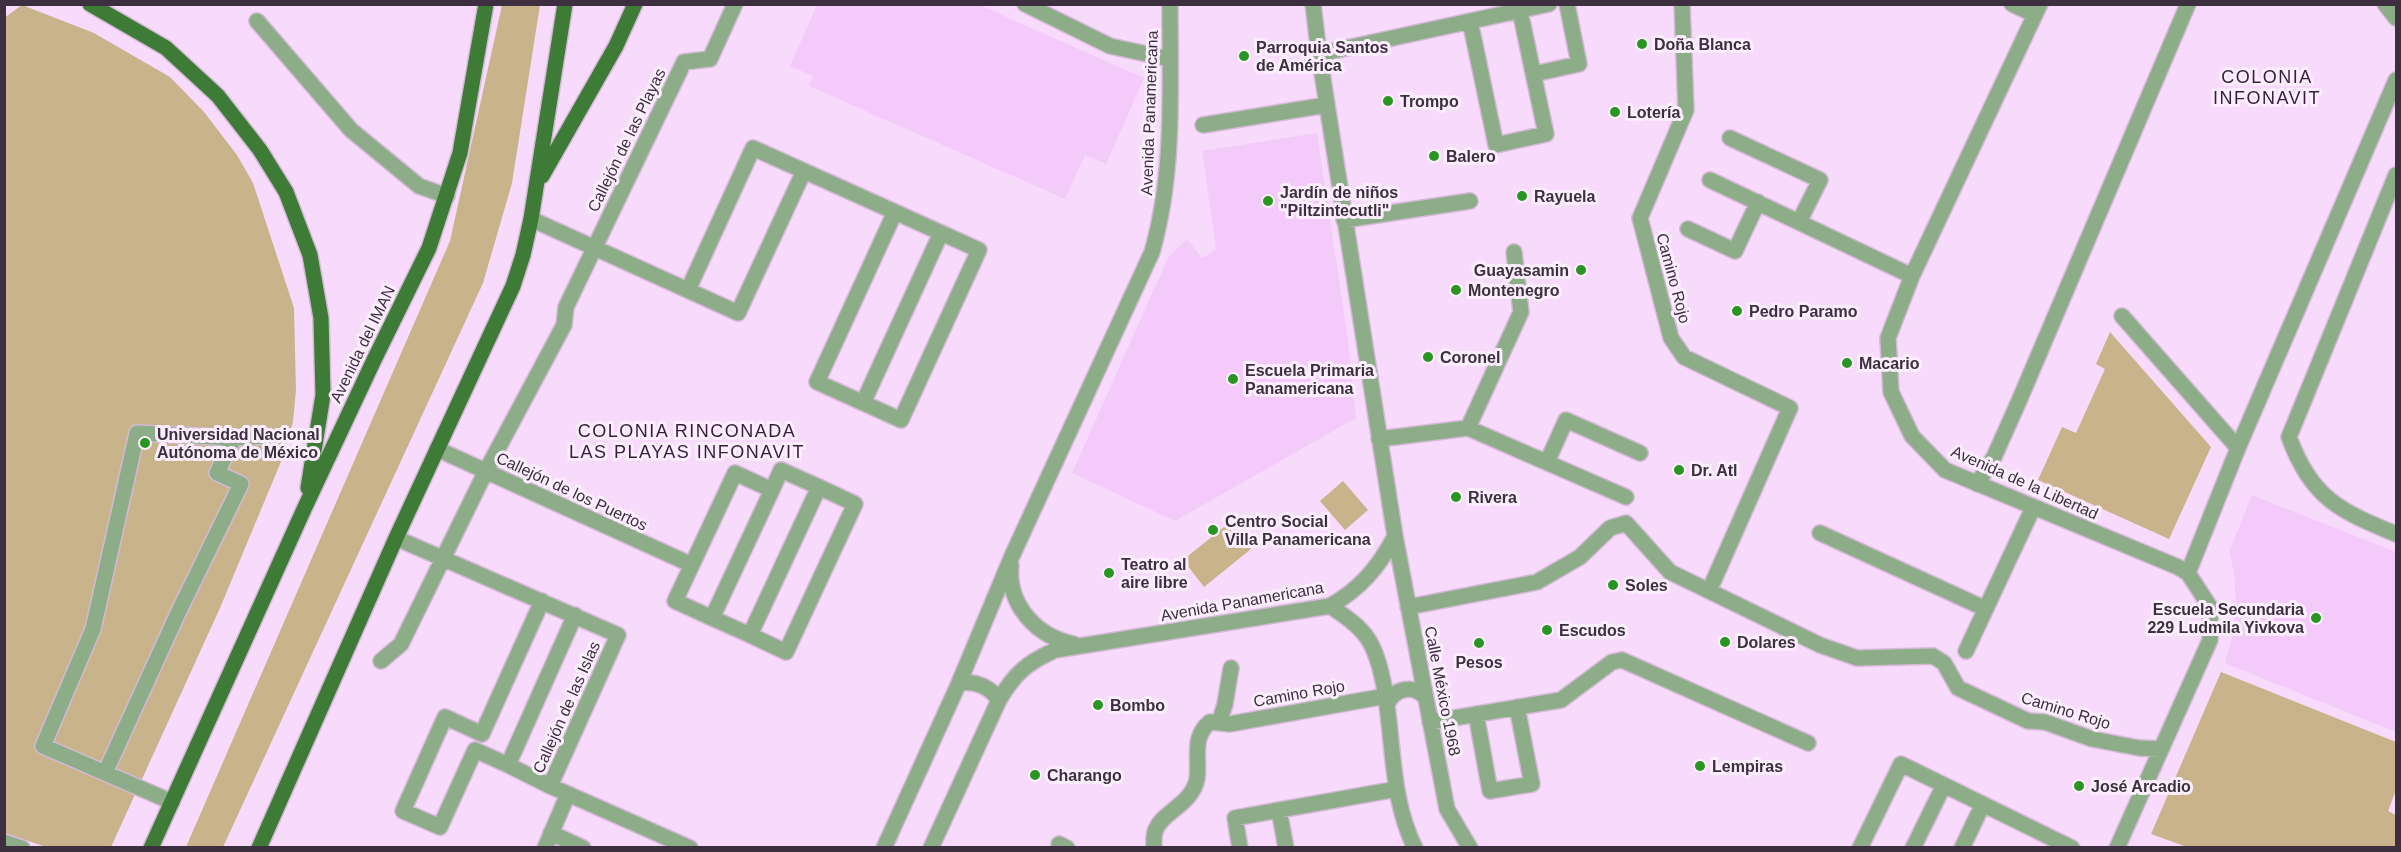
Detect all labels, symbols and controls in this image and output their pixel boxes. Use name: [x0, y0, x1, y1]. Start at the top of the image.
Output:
street label: Avenida Panamericana: [1138, 30, 1161, 196]
place label: Doña Blanca: [1654, 36, 1751, 53]
marker: Doña Blanca: [1635, 37, 1649, 51]
place label: Parroquia Santos de América: [1256, 39, 1389, 74]
marker: Parroquia Santos de América: [1237, 49, 1251, 63]
street label: Callejón de las Playas: [584, 66, 669, 215]
district label: COLONIA INFONAVIT: [2213, 67, 2321, 108]
place label: Trompo: [1400, 93, 1459, 110]
marker: Trompo: [1381, 94, 1395, 108]
place label: Lotería: [1627, 104, 1680, 121]
marker: Lotería: [1608, 105, 1622, 119]
place label: Balero: [1446, 148, 1496, 165]
marker: Balero: [1427, 149, 1441, 163]
place label: Jardín de niños "Piltzintecutli": [1280, 184, 1398, 219]
place label: Rayuela: [1534, 188, 1595, 205]
marker: Rayuela: [1515, 189, 1529, 203]
marker: Jardín de niños "Piltzintecutli": [1261, 194, 1275, 208]
street label: Camino Rojo: [1653, 231, 1694, 325]
place label: Guayasamin: [1474, 262, 1569, 279]
marker: Guayasamin: [1574, 263, 1588, 277]
place label: Montenegro: [1468, 282, 1560, 299]
street label: Avenida del IMAN: [327, 283, 398, 405]
marker: Montenegro: [1449, 283, 1463, 297]
place label: Pedro Paramo: [1749, 303, 1858, 320]
marker: Pedro Paramo: [1730, 304, 1744, 318]
place label: Coronel: [1440, 349, 1500, 366]
marker: Coronel: [1421, 350, 1435, 364]
place label: Macario: [1859, 355, 1920, 372]
marker: Macario: [1840, 356, 1854, 370]
place label: Escuela Primaria Panamericana: [1245, 362, 1374, 397]
marker: Escuela Primaria Panamericana: [1226, 372, 1240, 386]
district label: COLONIA RINCONADA LAS PLAYAS INFONAVIT: [569, 421, 805, 462]
place label: Universidad Nacional Autónoma de México: [157, 426, 320, 461]
marker: Universidad Nacional Autónoma de México: [138, 436, 152, 450]
street label: Avenida de la Libertad: [1949, 442, 2101, 523]
street label: Callejón de los Puertos: [494, 449, 650, 534]
place label: Dr. Atl: [1691, 462, 1738, 479]
marker: Dr. Atl: [1672, 463, 1686, 477]
place label: Rivera: [1468, 489, 1517, 506]
marker: Rivera: [1449, 490, 1463, 504]
place label: Centro Social Villa Panamericana: [1225, 513, 1371, 548]
marker: Centro Social Villa Panamericana: [1206, 523, 1220, 537]
place label: Teatro al aire libre: [1121, 556, 1188, 591]
marker: Teatro al aire libre: [1102, 566, 1116, 580]
place label: Soles: [1625, 577, 1668, 594]
marker: Soles: [1606, 578, 1620, 592]
street label: Avenida Panamericana: [1159, 579, 1325, 624]
place label: Escuela Secundaria 229 Ludmila Yivkova: [2147, 601, 2304, 636]
marker: Escuela Secundaria 229 Ludmila Yivkova: [2309, 611, 2323, 625]
place label: Escudos: [1559, 622, 1626, 639]
marker: Escudos: [1540, 623, 1554, 637]
street label: Calle México 1968: [1422, 625, 1463, 757]
place label: Dolares: [1737, 634, 1796, 651]
marker: Dolares: [1718, 635, 1732, 649]
marker: Pesos: [1472, 636, 1486, 650]
street label: Callejón de las Islas: [530, 639, 603, 776]
place label: Pesos: [1455, 654, 1503, 671]
street label: Camino Rojo: [1252, 677, 1346, 710]
street label: Camino Rojo: [2019, 689, 2113, 732]
place label: Bombo: [1110, 697, 1165, 714]
marker: Bombo: [1091, 698, 1105, 712]
place label: Lempiras: [1712, 758, 1783, 775]
marker: Lempiras: [1693, 759, 1707, 773]
place label: Charango: [1047, 767, 1122, 784]
marker: Charango: [1028, 768, 1042, 782]
place label: José Arcadio: [2091, 778, 2191, 795]
marker: José Arcadio: [2072, 779, 2086, 793]

